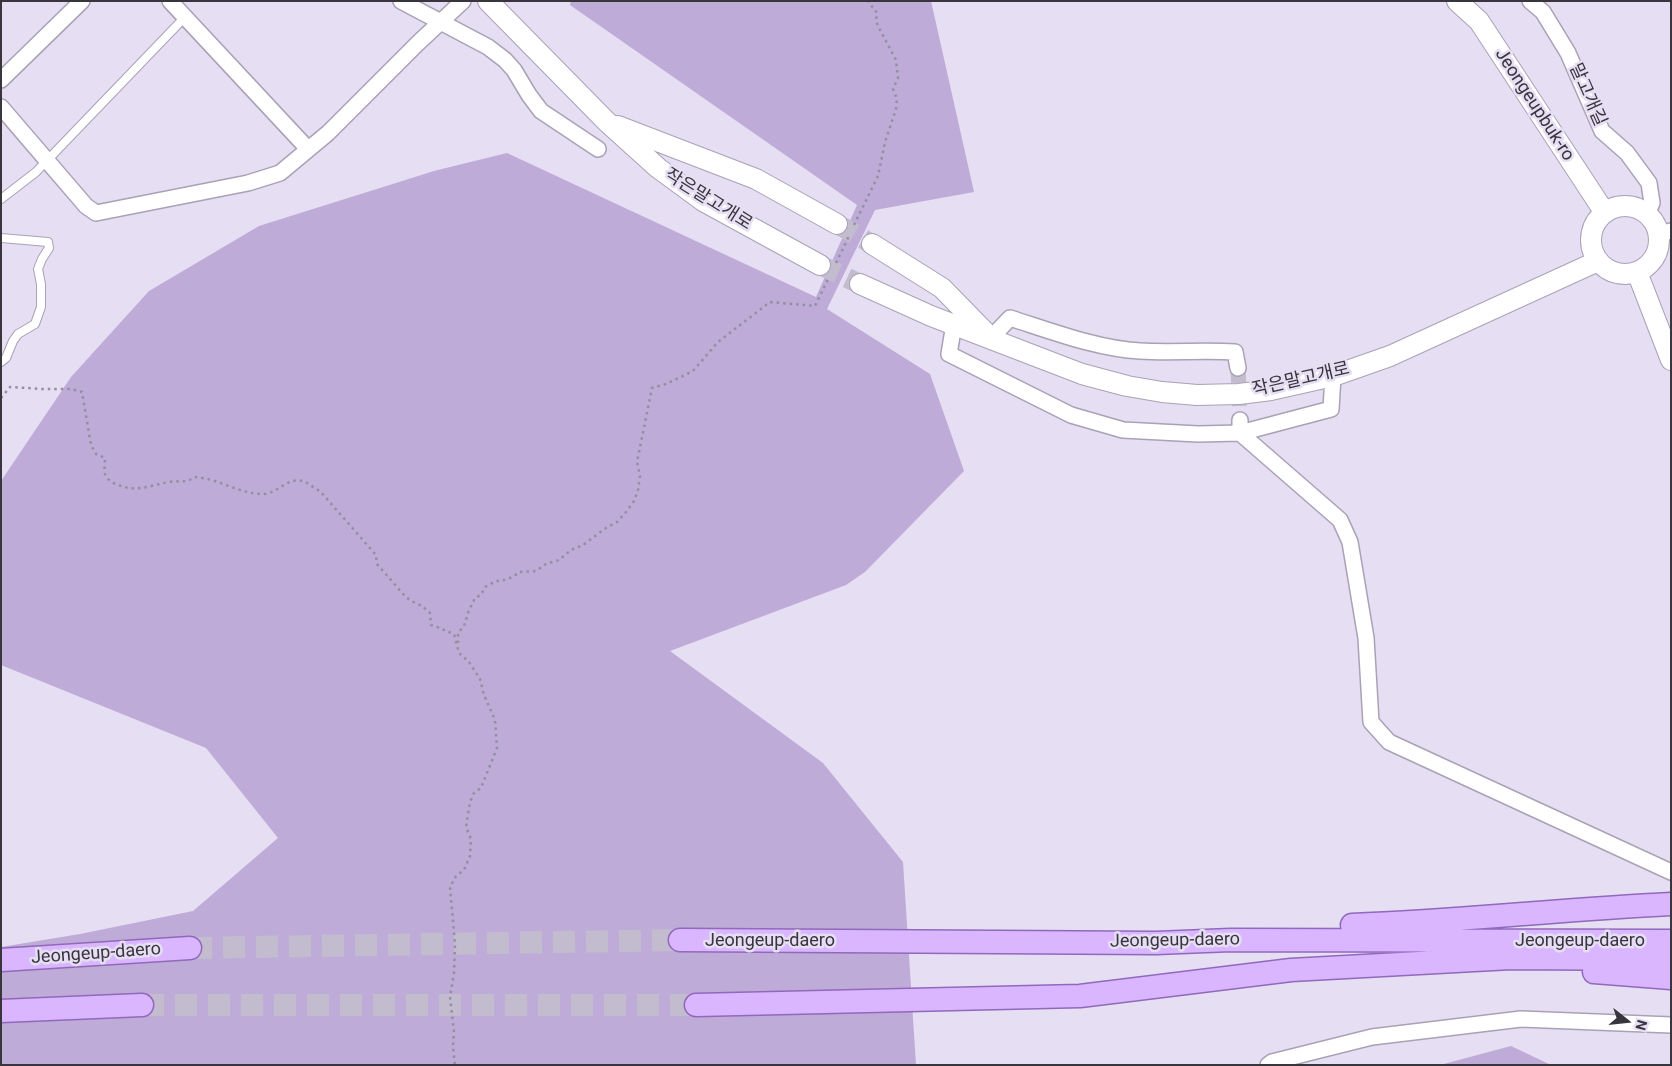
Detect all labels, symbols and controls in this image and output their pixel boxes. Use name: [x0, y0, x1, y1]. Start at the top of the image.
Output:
street label: Jeongeupbuk-ro: [1490, 45, 1578, 165]
street label: 말고개길: [1564, 60, 1610, 130]
street label: 작은말고개로: [660, 165, 756, 235]
street label: 작은말고개로: [1250, 358, 1352, 402]
street label: Jeongeup-daero: [1110, 929, 1240, 953]
street label: Jeongeup-daero: [705, 930, 835, 952]
street label: Jeongeup-daero: [1515, 930, 1645, 952]
street label: Jeongeup-daero: [30, 939, 162, 969]
north arrow: [1602, 996, 1652, 1046]
text: N: [1632, 1018, 1650, 1032]

